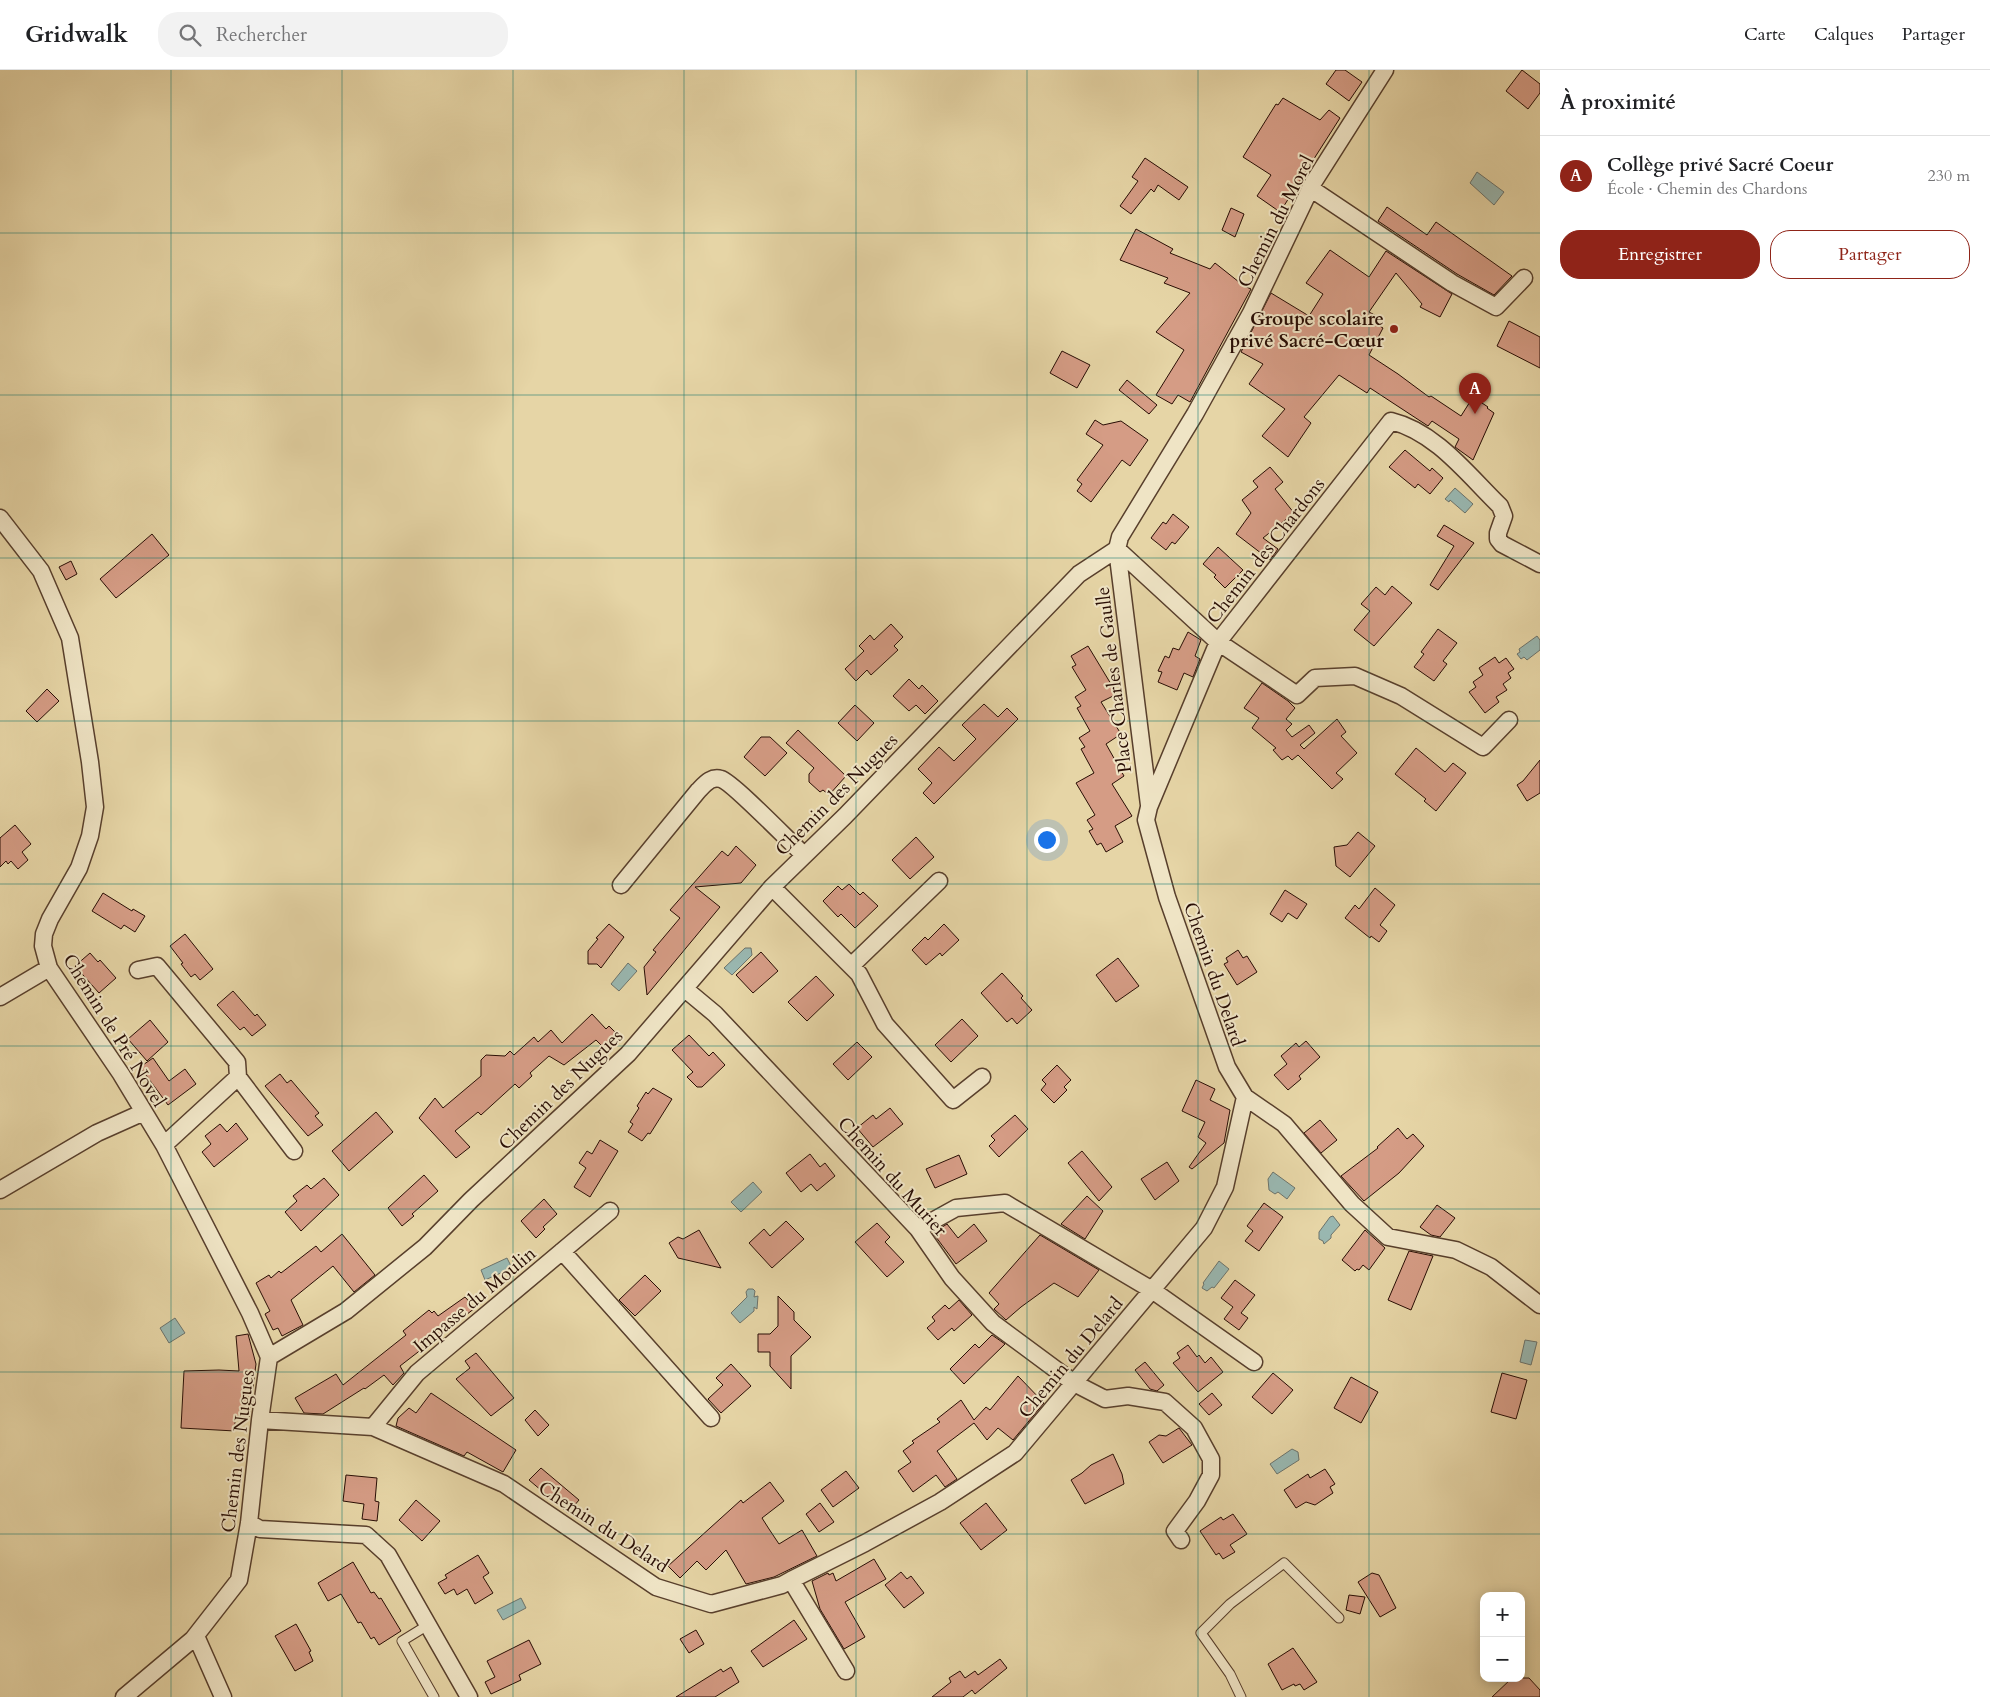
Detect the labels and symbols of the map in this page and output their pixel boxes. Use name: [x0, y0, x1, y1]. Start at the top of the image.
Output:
street label: Chemin du Morel: [1231, 151, 1320, 292]
place label: Groupe scolaire privé Sacré-Cœur: [1230, 306, 1384, 354]
marker: Groupe scolaire privé Sacré-Cœur: [1388, 323, 1400, 335]
pin: A: [1459, 373, 1491, 414]
street label: Chemin des Chardons: [1201, 472, 1331, 629]
street label: Place Charles de Gaulle: [1090, 585, 1138, 775]
street label: Chemin des Nugues: [770, 728, 904, 862]
your location: [1034, 827, 1060, 853]
street label: Chemin du Delard: [1177, 899, 1251, 1050]
street label: Chemin de Pré Novel: [56, 949, 172, 1112]
street label: Chemin des Nugues: [493, 1023, 629, 1156]
street label: Chemin du Murier: [832, 1111, 953, 1242]
street label: Impasse du Moulin: [408, 1241, 542, 1359]
street label: Chemin du Delard: [1012, 1292, 1129, 1424]
street label: Chemin des Nugues: [215, 1368, 261, 1534]
street label: Chemin du Delard: [533, 1475, 674, 1579]

